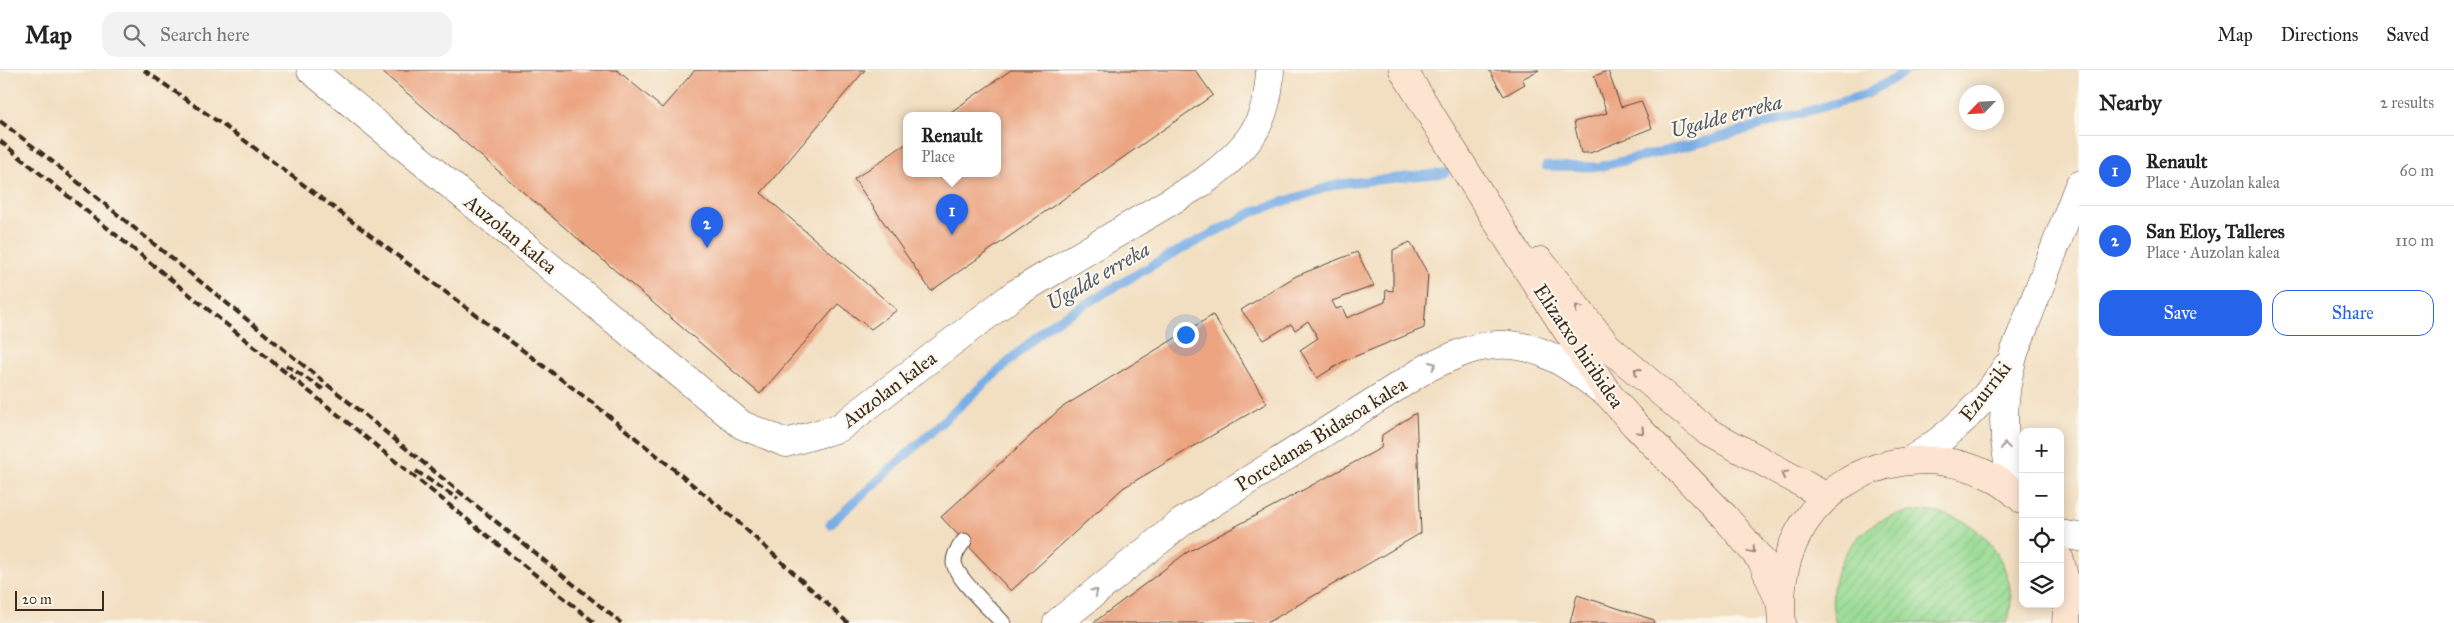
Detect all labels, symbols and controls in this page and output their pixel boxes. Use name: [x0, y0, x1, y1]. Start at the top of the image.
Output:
search box: [102, 12, 452, 57]
text: Map: [25, 20, 72, 50]
icon: search: [120, 21, 148, 49]
text: Search here: [160, 23, 250, 46]
text: Map: [2217, 24, 2253, 46]
text: Directions: [2281, 24, 2358, 46]
text: Saved: [2386, 24, 2429, 46]
north arrow: [1959, 85, 2004, 130]
water label: Ugalde erreka: [1667, 89, 1785, 143]
text: Nearby: [2099, 90, 2162, 116]
text: 2 results: [2380, 93, 2434, 112]
popup: [903, 112, 1001, 177]
text: Renault: [921, 124, 983, 147]
text: Place: [921, 147, 955, 166]
text: Renault: [2146, 150, 2207, 173]
text: 1: [2112, 161, 2118, 180]
text: 60 m: [2400, 161, 2434, 180]
text: Place · Auzolan kalea: [2146, 173, 2280, 192]
street label: Auzolan kalea: [459, 189, 563, 279]
pin: 1: [936, 194, 968, 235]
pin: 2: [691, 207, 723, 248]
text: San Eloy, Talleres: [2146, 220, 2285, 243]
text: 2: [2111, 231, 2119, 250]
text: 110 m: [2395, 231, 2434, 250]
water label: Ugalde erreka: [1042, 236, 1154, 316]
text: Place · Auzolan kalea: [2146, 243, 2280, 262]
street label: Elizatxo hiribidea: [1529, 279, 1630, 413]
button: Save: [2099, 290, 2262, 336]
button: Share: [2272, 290, 2434, 336]
one-way arrow: [1575, 305, 1583, 314]
your location: [1173, 322, 1199, 348]
street label: Auzolan kalea: [836, 345, 941, 433]
street label: Ezurriki: [1954, 356, 2016, 426]
one-way arrow: [1428, 361, 1437, 372]
one-way arrow: [1634, 369, 1643, 377]
street label: Porcelanas Bidasoa kalea: [1231, 371, 1411, 496]
one-way arrow: [1635, 426, 1644, 435]
map controls: [2019, 428, 2064, 608]
button: +: [2019, 428, 2064, 473]
one-way arrow: [2000, 442, 2011, 450]
one-way arrow: [1780, 470, 1789, 480]
button: −: [2019, 473, 2064, 518]
button: locate: [2019, 518, 2064, 563]
one-way arrow: [1747, 544, 1756, 553]
button: layers: [2019, 563, 2064, 608]
scale bar: [15, 588, 104, 611]
one-way arrow: [1089, 588, 1098, 597]
text: 20 m: [22, 591, 52, 608]

